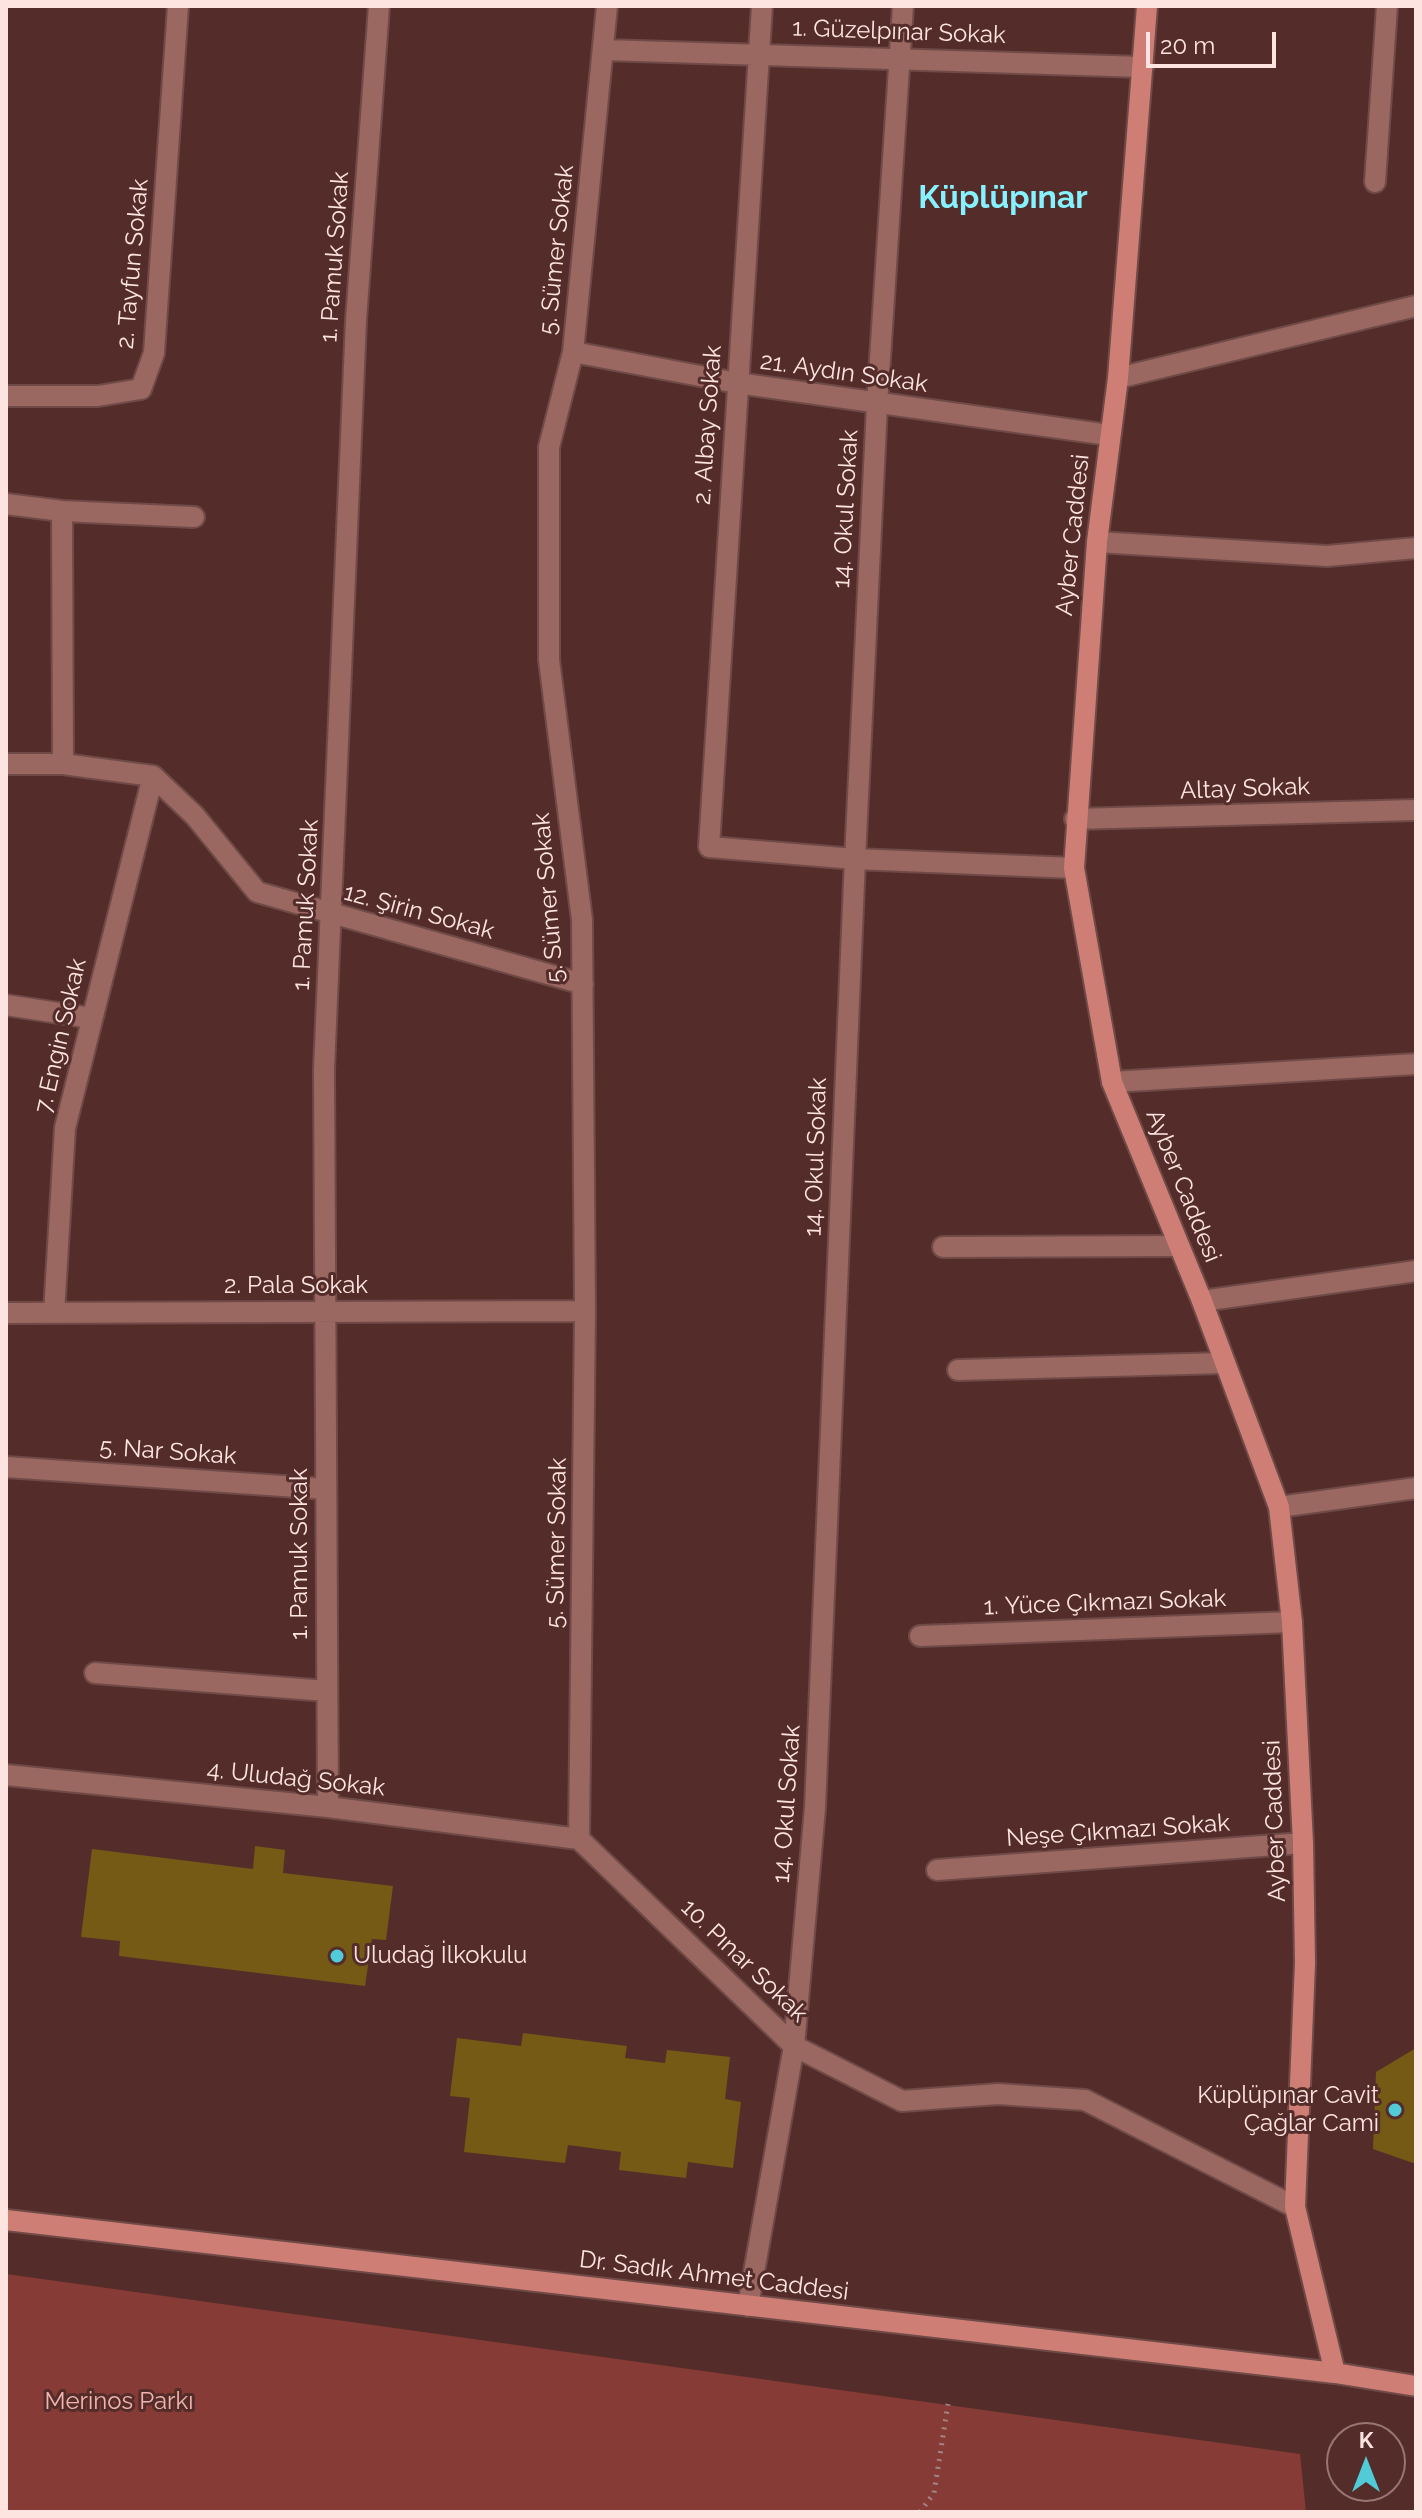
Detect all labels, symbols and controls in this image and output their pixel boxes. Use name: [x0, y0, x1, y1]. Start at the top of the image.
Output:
street label: 1. Güzelpınar Sokak: [792, 14, 1006, 50]
scale bar: [1150, 16, 1280, 66]
text: 20 m: [1160, 31, 1215, 60]
street label: 5. Sümer Sokak: [534, 164, 580, 336]
street label: 1. Pamuk Sokak: [315, 171, 355, 343]
street label: 2. Tayfun Sokak: [111, 178, 155, 350]
district label: Küplüpınar: [918, 179, 1088, 217]
street label: 2. Albay Sokak: [688, 344, 728, 506]
street label: 21. Aydın Sokak: [758, 347, 930, 399]
street label: 14. Okul Sokak: [827, 429, 865, 589]
street label: Ayber Caddesi: [1050, 453, 1096, 617]
street label: Altay Sokak: [1180, 772, 1310, 806]
street label: 5. Sümer Sokak: [527, 812, 571, 984]
street label: 1. Pamuk Sokak: [287, 819, 325, 991]
street label: 12. Şirin Sokak: [341, 878, 497, 946]
street label: 7. Engin Sokak: [29, 956, 93, 1116]
street label: 14. Okul Sokak: [799, 1077, 833, 1237]
street label: Ayber Caddesi: [1139, 1105, 1227, 1267]
street label: 2. Pala Sokak: [224, 1272, 368, 1300]
street label: 5. Nar Sokak: [99, 1433, 237, 1471]
street label: 5. Sümer Sokak: [541, 1457, 573, 1629]
street label: 1. Pamuk Sokak: [286, 1468, 314, 1640]
street label: 1. Yüce Çıkmazı Sokak: [983, 1584, 1227, 1622]
street label: 14. Okul Sokak: [767, 1724, 807, 1884]
street label: Ayber Caddesi: [1258, 1739, 1292, 1903]
street label: 4. Uludağ Sokak: [206, 1755, 386, 1803]
street label: Neşe Çıkmazı Sokak: [1005, 1809, 1231, 1853]
street label: 10. Pınar Sokak: [675, 1893, 813, 2029]
place label: Uludağ İlkokulu: [353, 1942, 527, 1970]
marker: Uludağ İlkokulu: [328, 1947, 346, 1965]
place label: Küplüpınar Cavit Çağlar Cami: [1197, 2082, 1379, 2138]
marker: Küplüpınar Cavit Çağlar Cami: [1386, 2101, 1404, 2119]
street label: Dr. Sadık Ahmet Caddesi: [578, 2245, 850, 2307]
park label: Merinos Parkı: [45, 2388, 193, 2416]
north arrow: [1326, 2422, 1406, 2502]
text: K: [1359, 2427, 1373, 2453]

